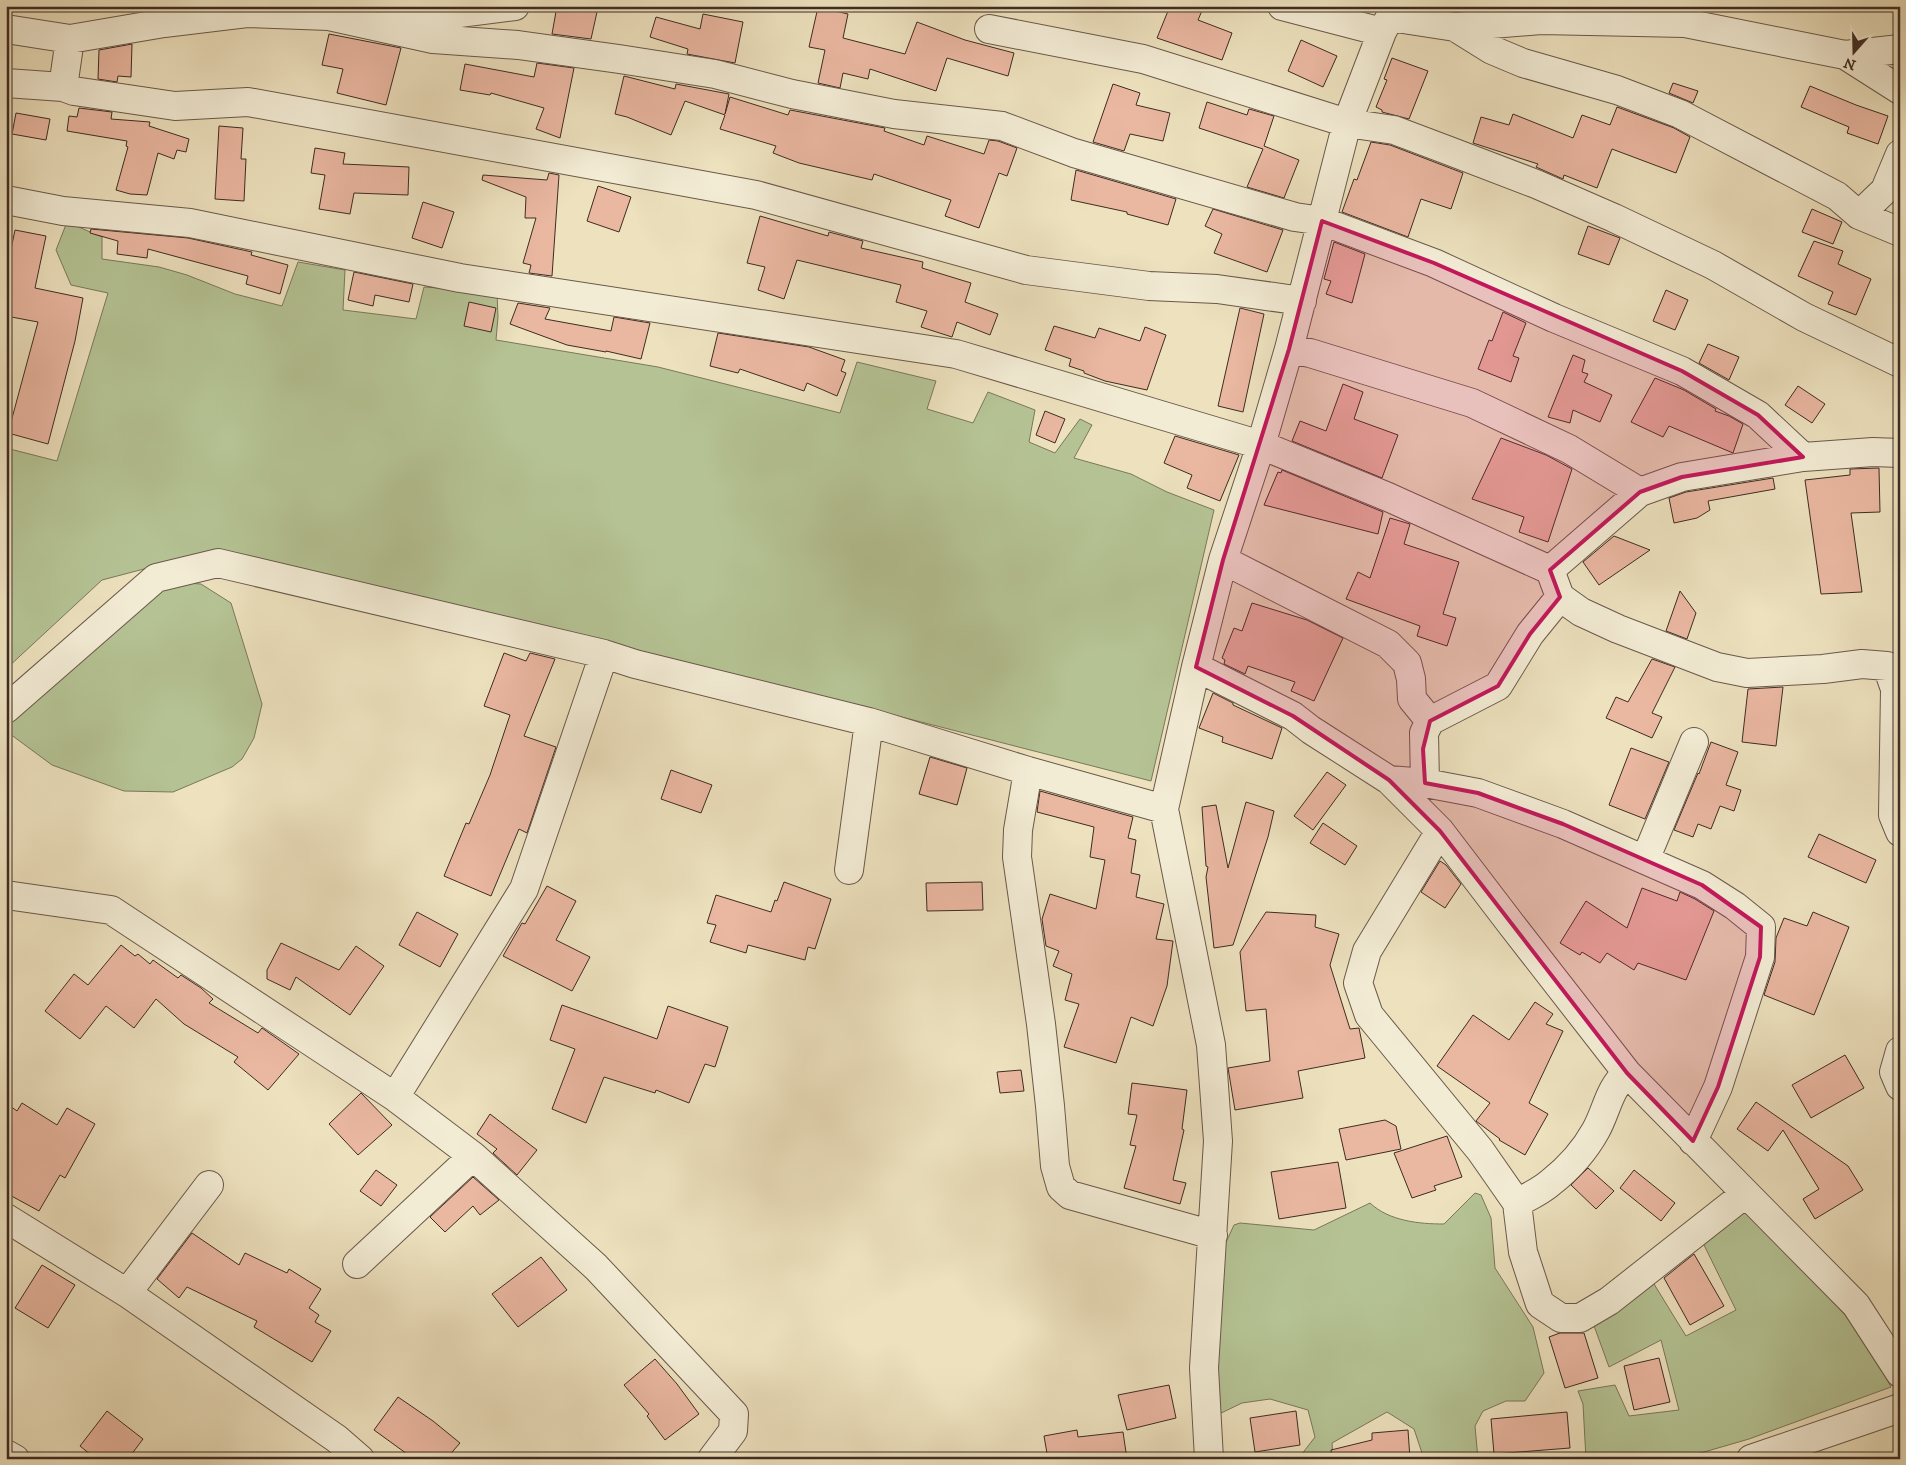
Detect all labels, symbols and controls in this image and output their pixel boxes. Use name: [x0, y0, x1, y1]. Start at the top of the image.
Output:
north arrow: [1828, 28, 1878, 78]
text: N: [1841, 53, 1858, 74]

